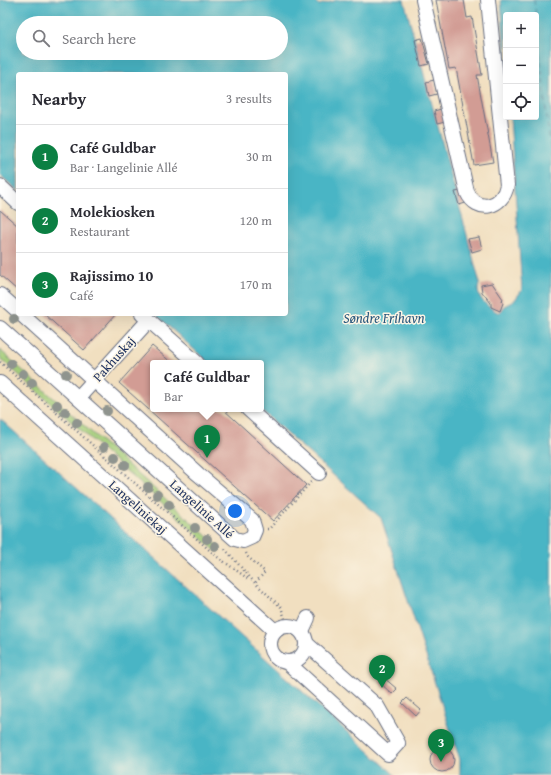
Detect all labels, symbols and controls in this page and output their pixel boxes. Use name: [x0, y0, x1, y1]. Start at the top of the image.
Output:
map controls: [503, 12, 539, 120]
button: +: [503, 12, 539, 48]
search box: [16, 16, 288, 60]
icon: search: [30, 27, 52, 49]
text: Search here: [62, 28, 136, 49]
button: −: [503, 48, 539, 84]
button: locate: [503, 84, 539, 120]
text: Nearby: [32, 86, 86, 111]
text: 3 results: [226, 89, 272, 108]
text: Café Guldbar: [70, 137, 156, 158]
text: 1: [42, 147, 48, 166]
text: 30 m: [246, 147, 272, 166]
text: Bar · Langelinie Allé: [70, 158, 178, 177]
text: Molekiosken: [70, 201, 155, 222]
text: 2: [42, 211, 48, 230]
text: 120 m: [240, 211, 272, 230]
text: Restaurant: [70, 222, 130, 241]
text: Rajissimo 10: [70, 265, 153, 286]
text: 3: [42, 275, 48, 294]
text: 170 m: [240, 275, 272, 294]
text: Café: [70, 286, 93, 305]
water label: Søndre Frihavn: [343, 308, 425, 328]
street label: Pakhuskaj: [88, 332, 140, 386]
popup: [150, 360, 264, 412]
text: Café Guldbar: [164, 366, 250, 387]
text: Bar: [164, 387, 183, 406]
pin: 1: [194, 425, 220, 458]
street label: Langelinie Allé: [166, 475, 238, 543]
street label: Langeliniekaj: [105, 476, 171, 538]
your location: [225, 501, 245, 521]
pin: 2: [369, 655, 395, 688]
pin: 3: [428, 729, 454, 762]

